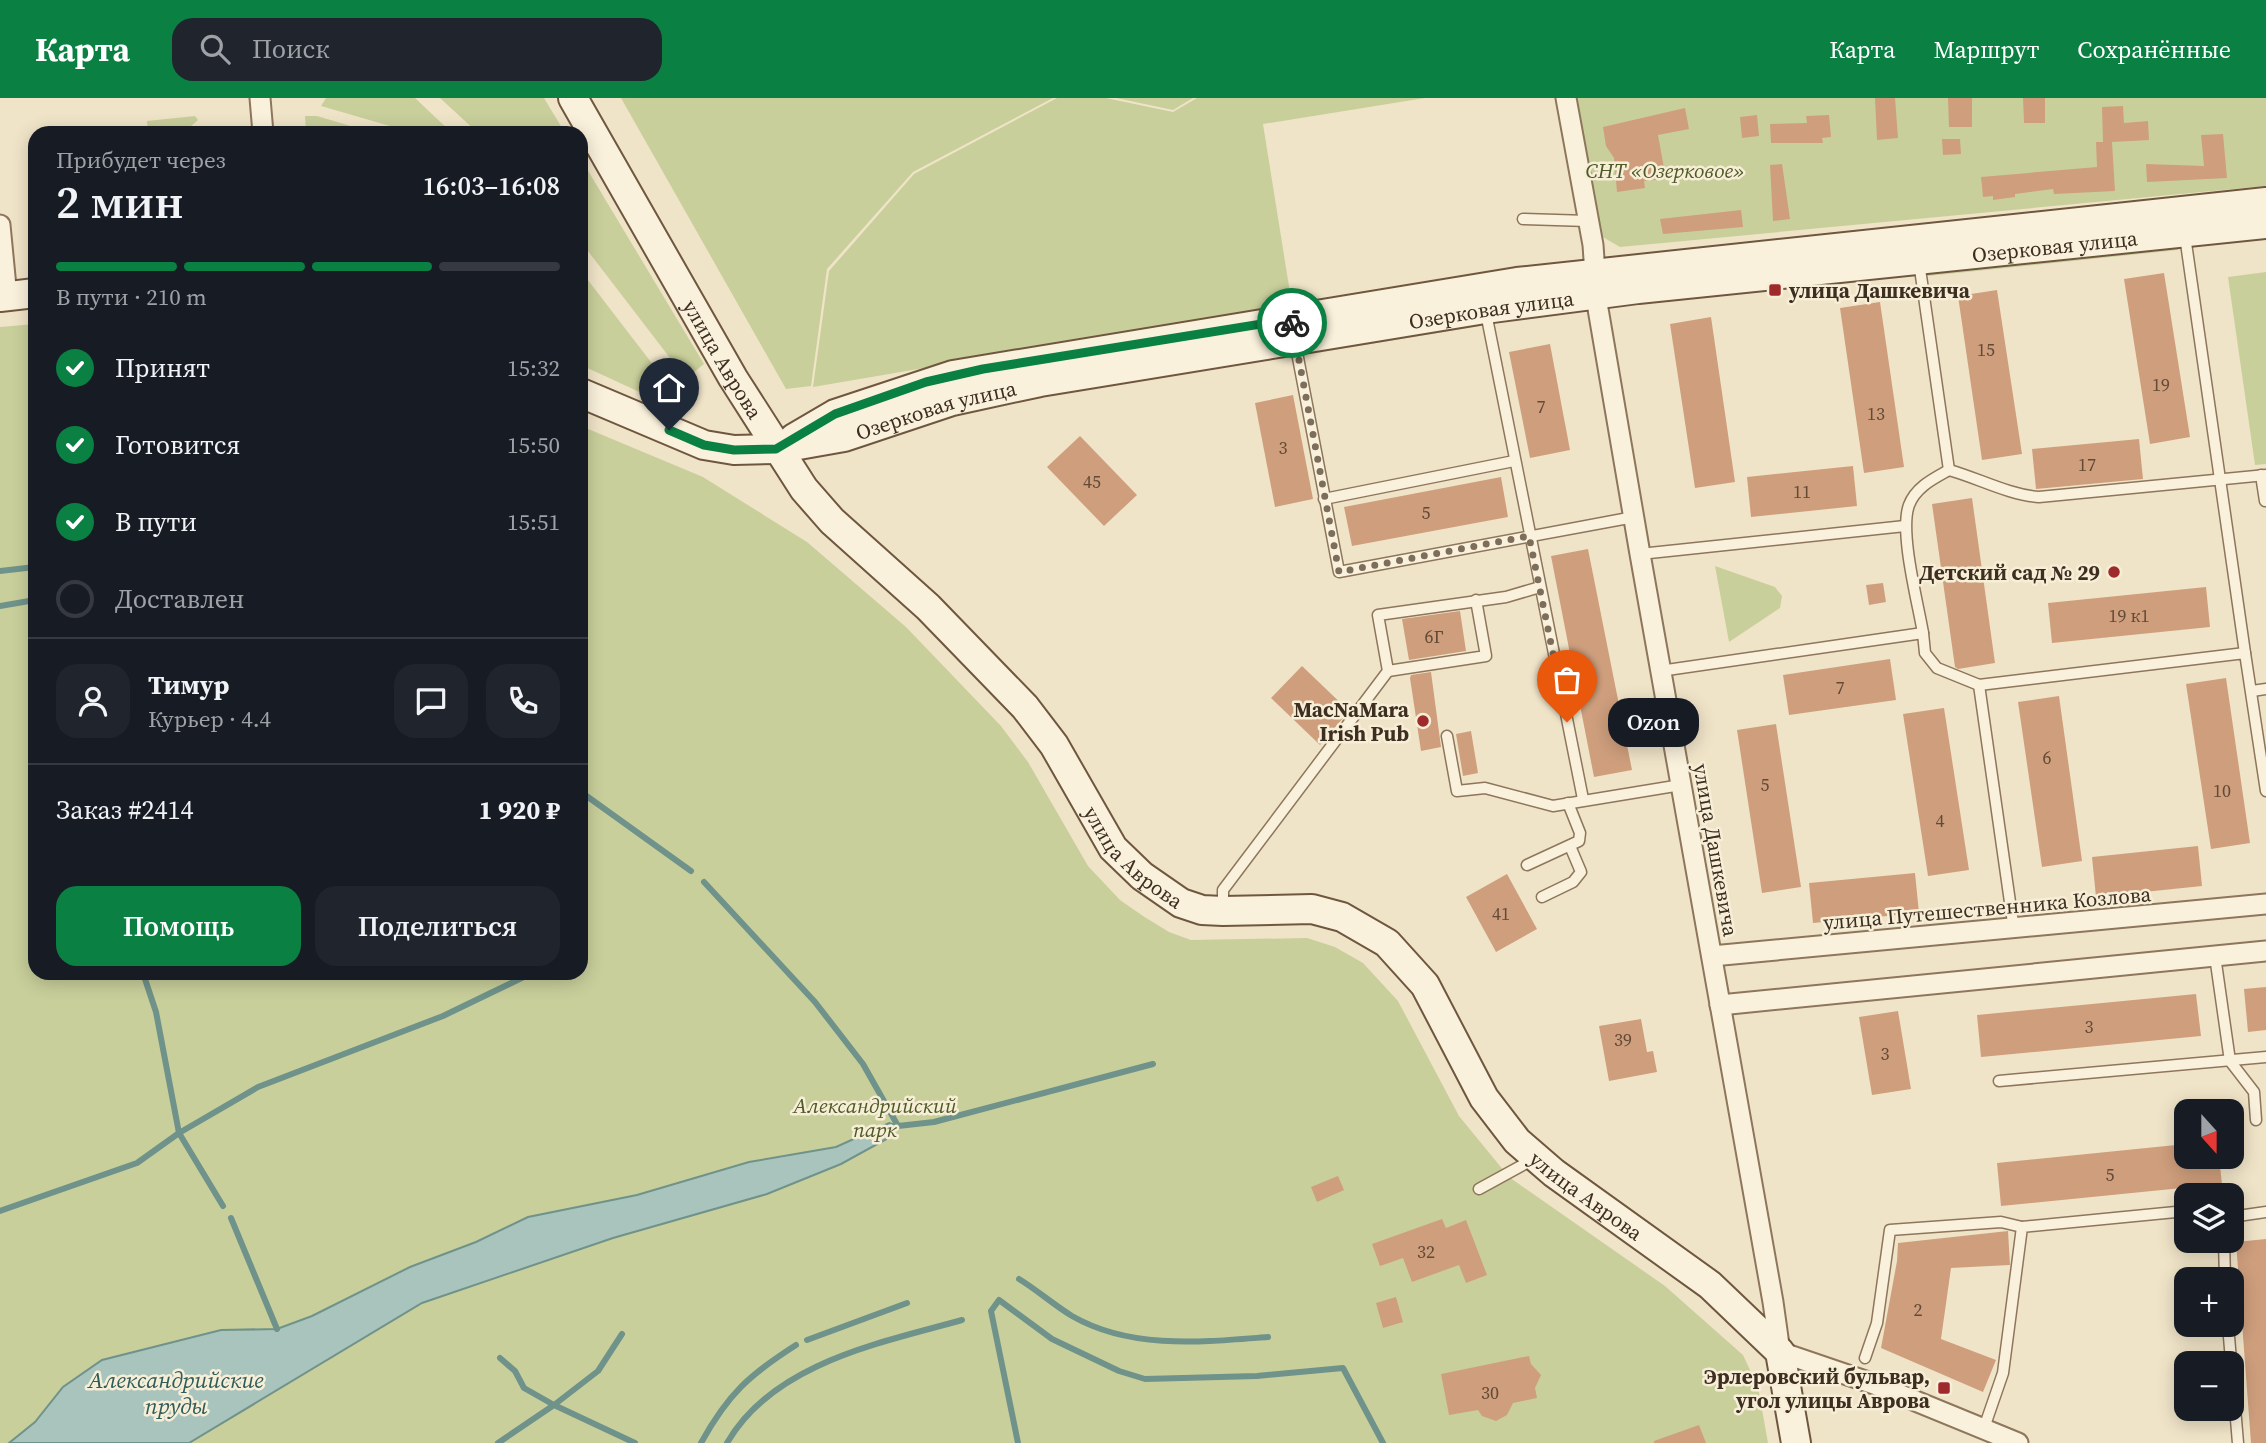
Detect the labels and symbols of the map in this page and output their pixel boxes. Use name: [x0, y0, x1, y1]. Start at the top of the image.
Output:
park label: СНТ «Озерковое»: [1585, 156, 1745, 185]
street label: Озерковая улица: [1970, 223, 2139, 269]
place label: улица Дашкевича: [1788, 276, 1971, 305]
marker: улица Дашкевича: [1767, 282, 1783, 298]
street label: Озерковая улица: [1407, 283, 1576, 336]
courier: [1257, 288, 1327, 358]
street label: улица Аврова: [676, 294, 770, 424]
house number: 15: [1977, 337, 1995, 362]
pin: [639, 358, 699, 430]
house number: 19: [2152, 372, 2170, 397]
street label: Озерковая улица: [852, 373, 1019, 447]
house number: 7: [1537, 394, 1546, 419]
house number: 13: [1867, 401, 1885, 426]
house number: 3: [1279, 435, 1288, 460]
house number: 17: [2078, 452, 2096, 477]
house number: 45: [1083, 469, 1101, 494]
house number: 11: [1793, 479, 1811, 504]
house number: 5: [1422, 500, 1431, 525]
place label: Детский сад № 29: [1919, 558, 2100, 587]
marker: Детский сад № 29: [2106, 564, 2122, 580]
house number: 19 к1: [2108, 603, 2150, 628]
house number: 6Г: [1424, 624, 1444, 649]
pin: [1537, 650, 1597, 722]
house number: 7: [1836, 675, 1845, 700]
place label: MacNaMara Irish Pub: [1293, 695, 1410, 748]
callout: Ozon: [1609, 698, 1700, 746]
marker: MacNaMara Irish Pub: [1415, 713, 1431, 729]
house number: 6: [2043, 745, 2052, 770]
street label: улица Дашкевича: [1687, 761, 1746, 939]
house number: 5: [1761, 772, 1770, 797]
house number: 10: [2213, 778, 2231, 803]
street label: улица Аврова: [1077, 800, 1189, 915]
house number: 4: [1936, 808, 1945, 833]
street label: улица Путешественника Козлова: [1822, 879, 2153, 937]
house number: 41: [1492, 901, 1510, 926]
house number: 3: [2085, 1014, 2094, 1039]
house number: 39: [1614, 1027, 1632, 1052]
house number: 3: [1881, 1041, 1890, 1066]
park label: Александрийский парк: [792, 1091, 957, 1144]
north arrow: [2174, 1099, 2244, 1169]
street label: улица Аврова: [1524, 1144, 1649, 1247]
house number: 5: [2106, 1162, 2115, 1187]
house number: 32: [1417, 1239, 1435, 1264]
house number: 2: [1914, 1297, 1923, 1322]
place label: Эрлеровский бульвар, угол улицы Аврова: [1704, 1362, 1931, 1415]
water label: Александрийские пруды: [86, 1364, 264, 1422]
house number: 30: [1481, 1380, 1499, 1405]
marker: Эрлеровский бульвар, угол улицы Аврова: [1936, 1380, 1952, 1396]

